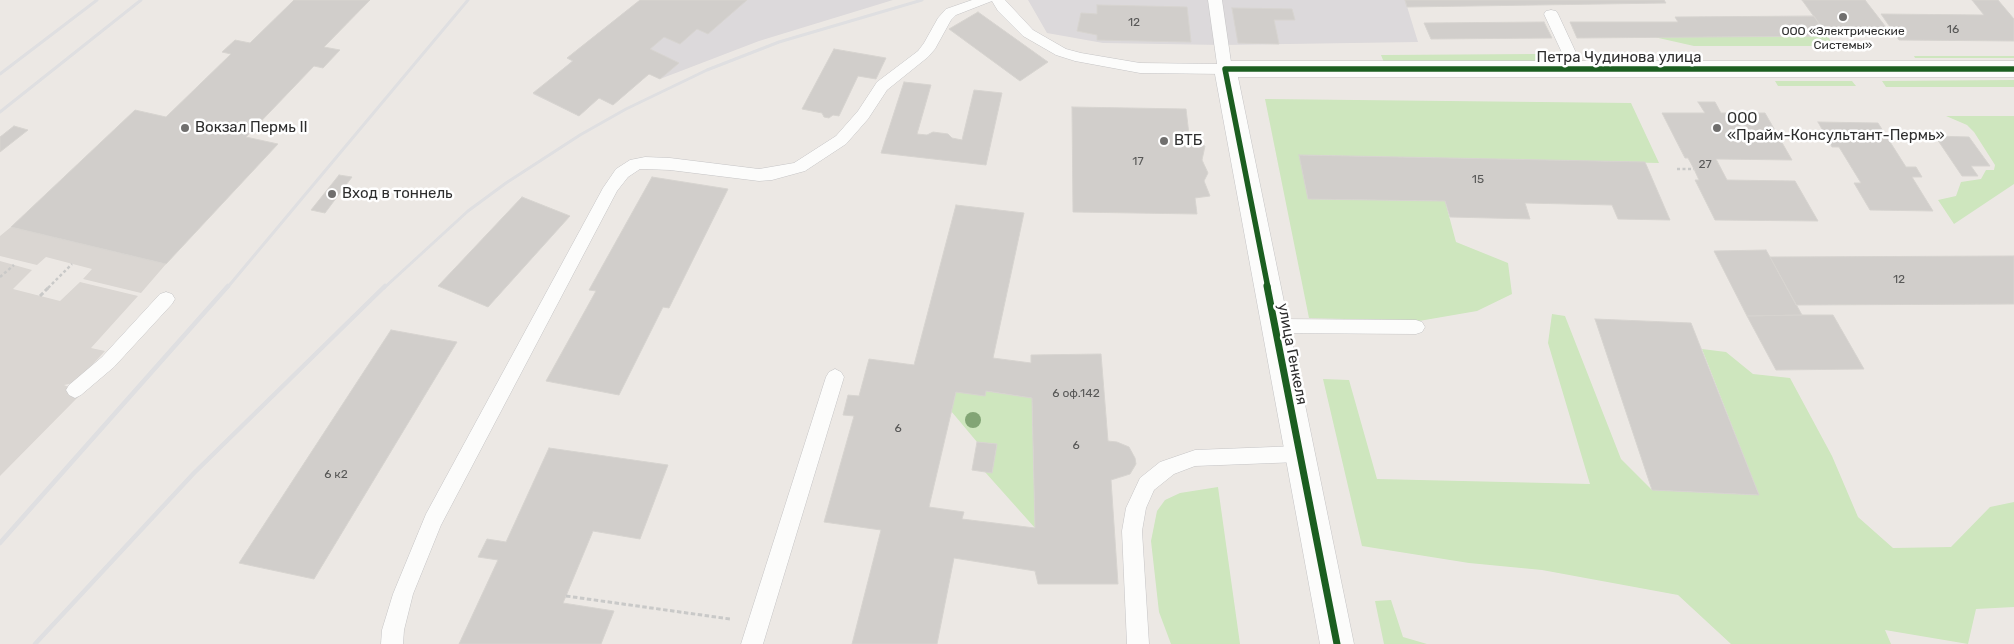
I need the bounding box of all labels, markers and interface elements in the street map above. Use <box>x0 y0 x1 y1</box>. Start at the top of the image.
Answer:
marker: ООО «Электрические Системы» <box>1837 11 1849 23</box>
house number: 12 <box>1128 16 1140 30</box>
house number: 16 <box>1947 23 1959 37</box>
place label: ООО «Электрические Системы» <box>1781 25 1905 53</box>
street label: Петра Чудинова улица <box>1536 49 1702 67</box>
place label: ООО «Прайм-Консультант-Пермь» <box>1727 110 1945 145</box>
place label: Вокзал Пермь II <box>195 119 308 137</box>
marker: Вокзал Пермь II <box>179 122 191 134</box>
marker: ООО «Прайм-Консультант-Пермь» <box>1711 122 1723 134</box>
place label: ВТБ <box>1174 132 1202 150</box>
marker: ВТБ <box>1158 135 1170 147</box>
house number: 17 <box>1132 155 1144 169</box>
house number: 27 <box>1698 158 1712 172</box>
house number: 15 <box>1472 173 1484 187</box>
place label: Вход в тоннель <box>342 185 453 203</box>
marker: Вход в тоннель <box>326 188 338 200</box>
house number: 12 <box>1893 273 1905 287</box>
street label: улица Генкеля <box>1273 302 1311 406</box>
house number: 6 оф.142 <box>1052 387 1100 401</box>
house number: 6 <box>894 422 902 436</box>
house number: 6 <box>1072 439 1080 453</box>
house number: 6 к2 <box>324 468 348 482</box>

